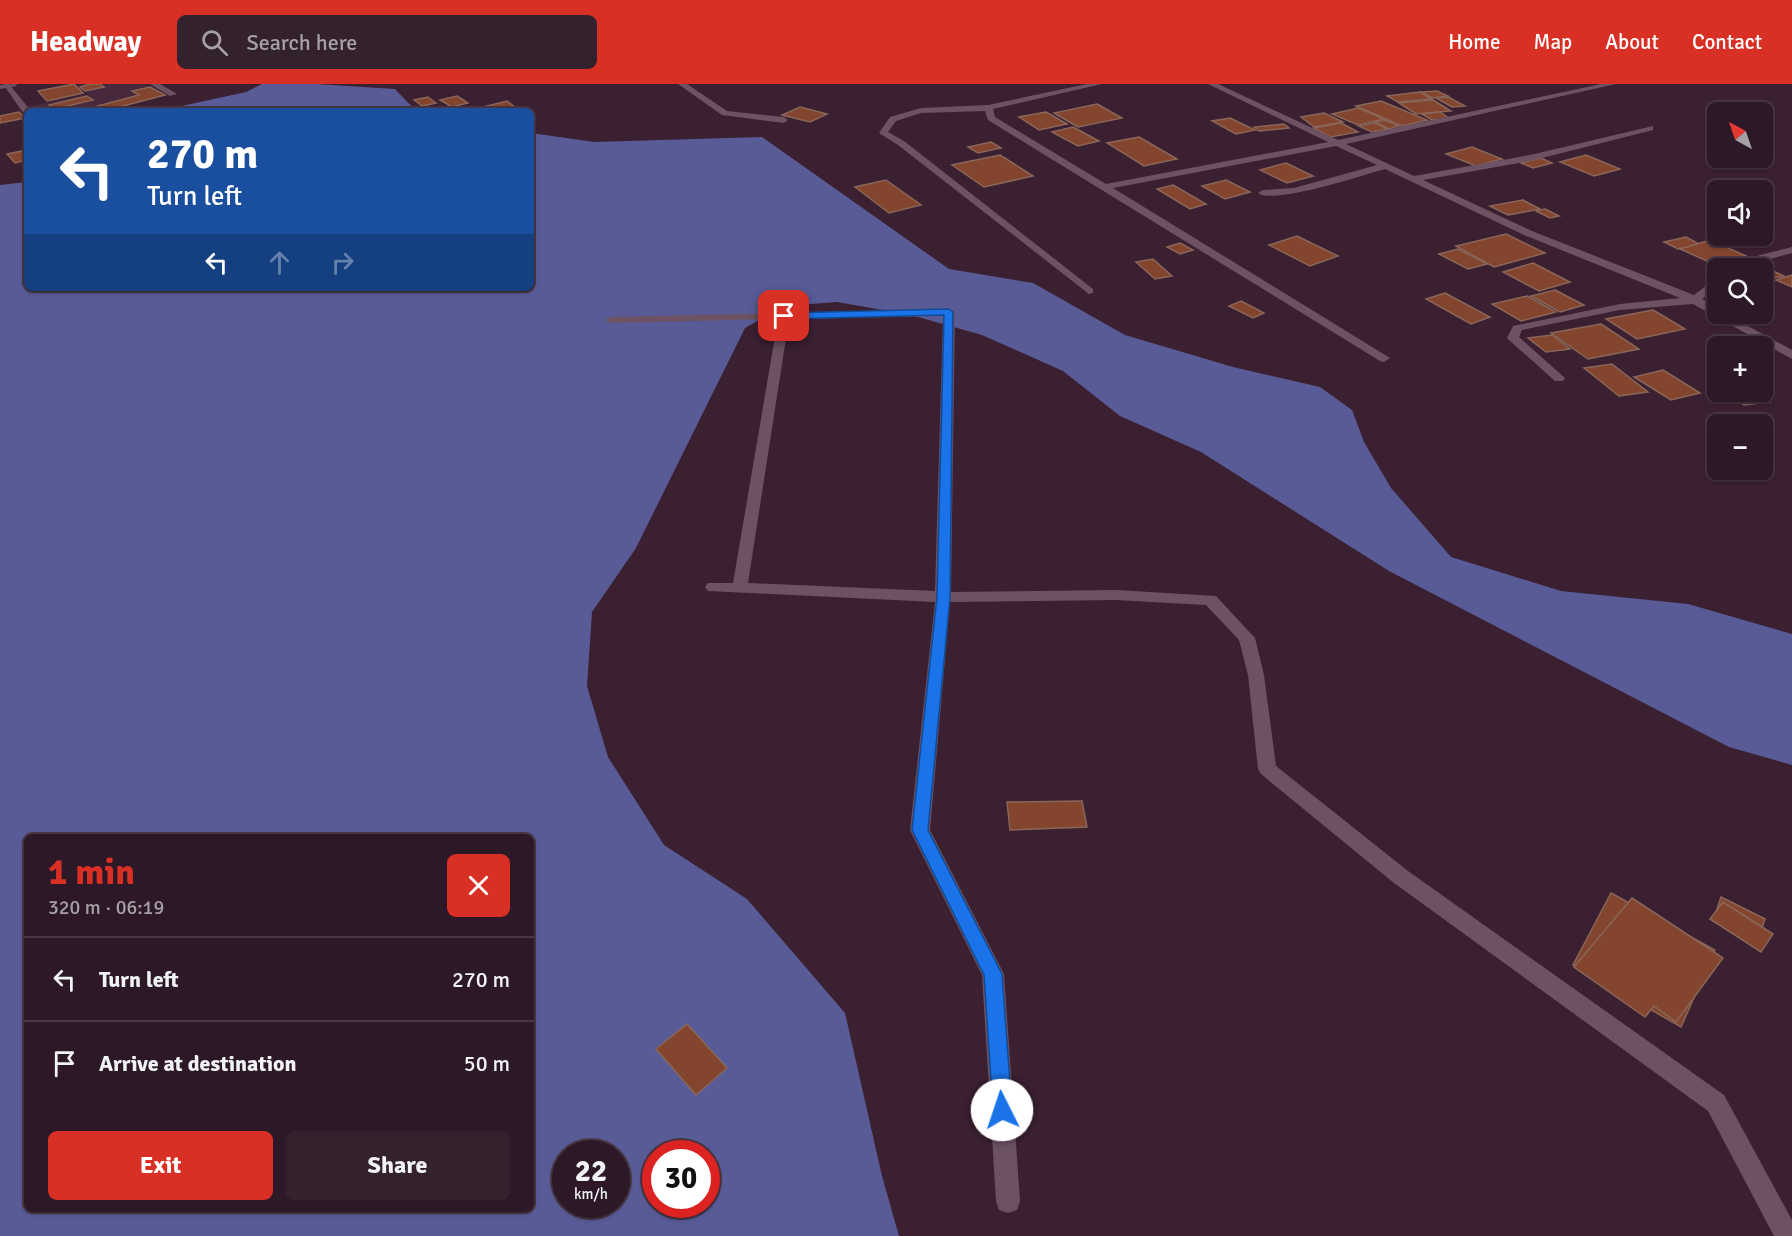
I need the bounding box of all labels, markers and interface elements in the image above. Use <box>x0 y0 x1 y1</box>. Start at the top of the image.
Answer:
search box <box>177 15 597 69</box>
text: Headway <box>30 25 141 59</box>
icon: search <box>198 26 231 59</box>
text: Search here <box>246 29 357 56</box>
text: Home <box>1448 29 1501 55</box>
text: Map <box>1534 29 1572 55</box>
text: About <box>1605 29 1659 55</box>
text: Contact <box>1692 29 1762 55</box>
north arrow <box>1707 102 1773 168</box>
map controls <box>1707 102 1773 480</box>
text: 270 m <box>147 129 258 180</box>
icon: left <box>48 132 126 210</box>
text: Turn left <box>147 180 242 213</box>
button: sound <box>1707 180 1773 246</box>
icon: left <box>200 246 233 279</box>
icon: ahead <box>263 246 296 279</box>
icon: right <box>326 246 359 279</box>
button: search <box>1707 258 1773 324</box>
pin <box>758 290 809 341</box>
icon: arrive <box>767 299 800 332</box>
button: + <box>1707 336 1773 402</box>
button: − <box>1707 414 1773 480</box>
text: 1 min <box>48 850 135 895</box>
button: close <box>447 854 510 917</box>
text: 320 m · 06:19 <box>48 895 164 920</box>
icon: left <box>48 963 81 996</box>
text: Turn left <box>99 966 179 993</box>
text: 270 m <box>452 966 510 993</box>
icon: arrive <box>48 1047 81 1080</box>
text: Arrive at destination <box>99 1050 296 1077</box>
text: 50 m <box>464 1050 510 1077</box>
position arrow <box>970 1078 1034 1142</box>
button: Exit <box>48 1131 273 1200</box>
button: Share <box>285 1131 510 1200</box>
speed limit sign: 30 <box>642 1140 720 1218</box>
text: 22 <box>575 1153 607 1190</box>
text: km/h <box>574 1185 608 1203</box>

